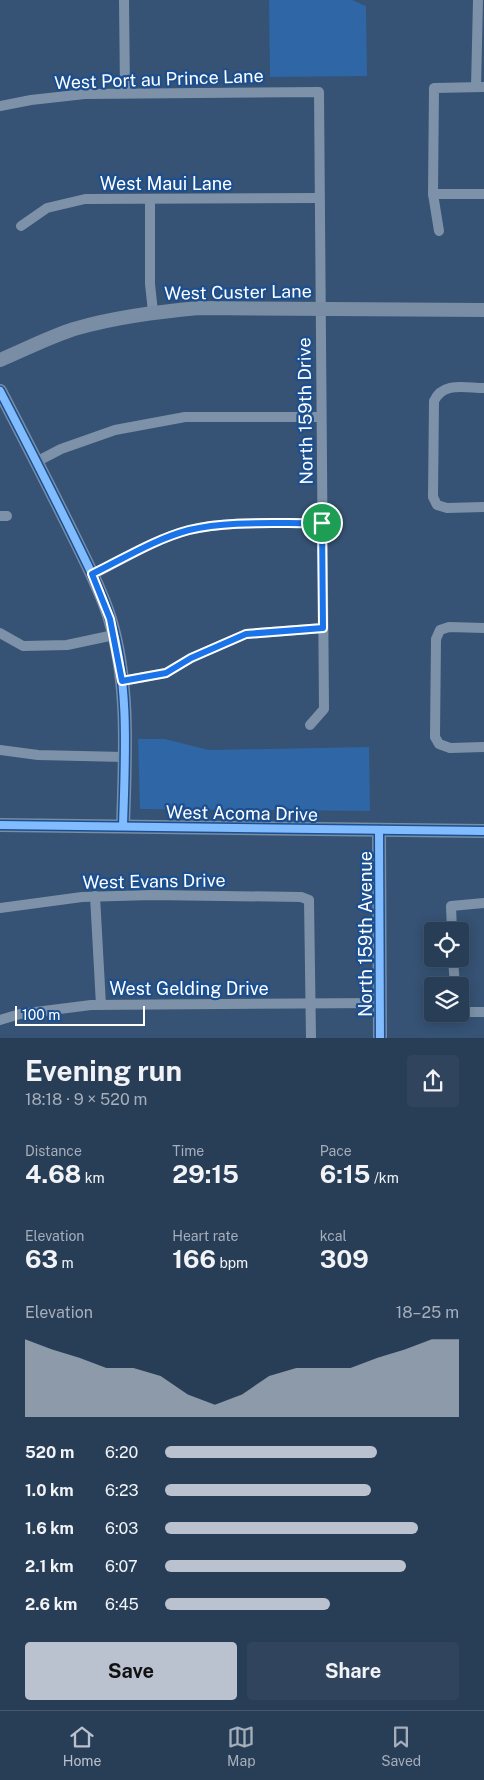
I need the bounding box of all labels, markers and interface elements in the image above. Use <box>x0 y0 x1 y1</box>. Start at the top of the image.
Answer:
street label: West Port au Prince Lane <box>54 65 264 93</box>
street label: West Maui Lane <box>100 173 232 194</box>
street label: West Custer Lane <box>164 280 312 304</box>
street label: North 159th Drive <box>293 337 317 485</box>
pin <box>301 502 343 544</box>
icon: arrive <box>308 509 336 537</box>
street label: West Acoma Drive <box>166 801 318 825</box>
street label: North 159th Avenue <box>355 851 376 1017</box>
street label: West Evans Drive <box>82 869 226 893</box>
map controls <box>424 922 469 1022</box>
button: locate <box>424 922 469 967</box>
button: layers <box>424 977 469 1022</box>
street label: West Gelding Drive <box>109 978 269 999</box>
scale bar <box>15 1002 145 1026</box>
text: 100 m <box>22 1007 60 1023</box>
text: Evening run <box>25 1054 182 1087</box>
button: share <box>407 1055 459 1107</box>
text: 18:18 · 9 × 520 m <box>25 1090 147 1109</box>
text: Distance <box>25 1143 82 1159</box>
text: Time <box>172 1143 204 1159</box>
text: Pace <box>320 1143 352 1159</box>
text: 4.68 <box>25 1159 81 1189</box>
text: 29:15 <box>172 1159 239 1189</box>
text: 6:15 <box>320 1159 370 1189</box>
text: km <box>81 1170 105 1186</box>
text: /km <box>370 1170 399 1186</box>
text: Elevation <box>25 1228 84 1244</box>
text: Heart rate <box>172 1228 239 1244</box>
text: kcal <box>320 1228 347 1244</box>
text: 63 <box>25 1244 58 1274</box>
text: 166 <box>172 1244 216 1274</box>
text: 309 <box>320 1244 369 1274</box>
text: m <box>58 1255 74 1271</box>
text: bpm <box>216 1255 248 1271</box>
text: Elevation <box>25 1303 93 1322</box>
text: 18–25 m <box>396 1303 459 1322</box>
text: 520 m <box>25 1443 74 1462</box>
text: 6:20 <box>105 1443 138 1462</box>
text: 1.0 km <box>25 1481 74 1500</box>
text: 6:23 <box>105 1481 139 1500</box>
text: 1.6 km <box>25 1519 74 1538</box>
text: 6:03 <box>105 1519 138 1538</box>
text: 2.1 km <box>25 1557 74 1576</box>
text: 6:07 <box>105 1557 138 1576</box>
text: 2.6 km <box>25 1595 77 1614</box>
text: 6:45 <box>105 1595 139 1614</box>
button: Save <box>25 1642 237 1700</box>
button: Share <box>247 1642 459 1700</box>
tab: Home <box>63 1723 101 1769</box>
tab: Map <box>227 1723 255 1769</box>
tab: Saved <box>381 1723 421 1769</box>

